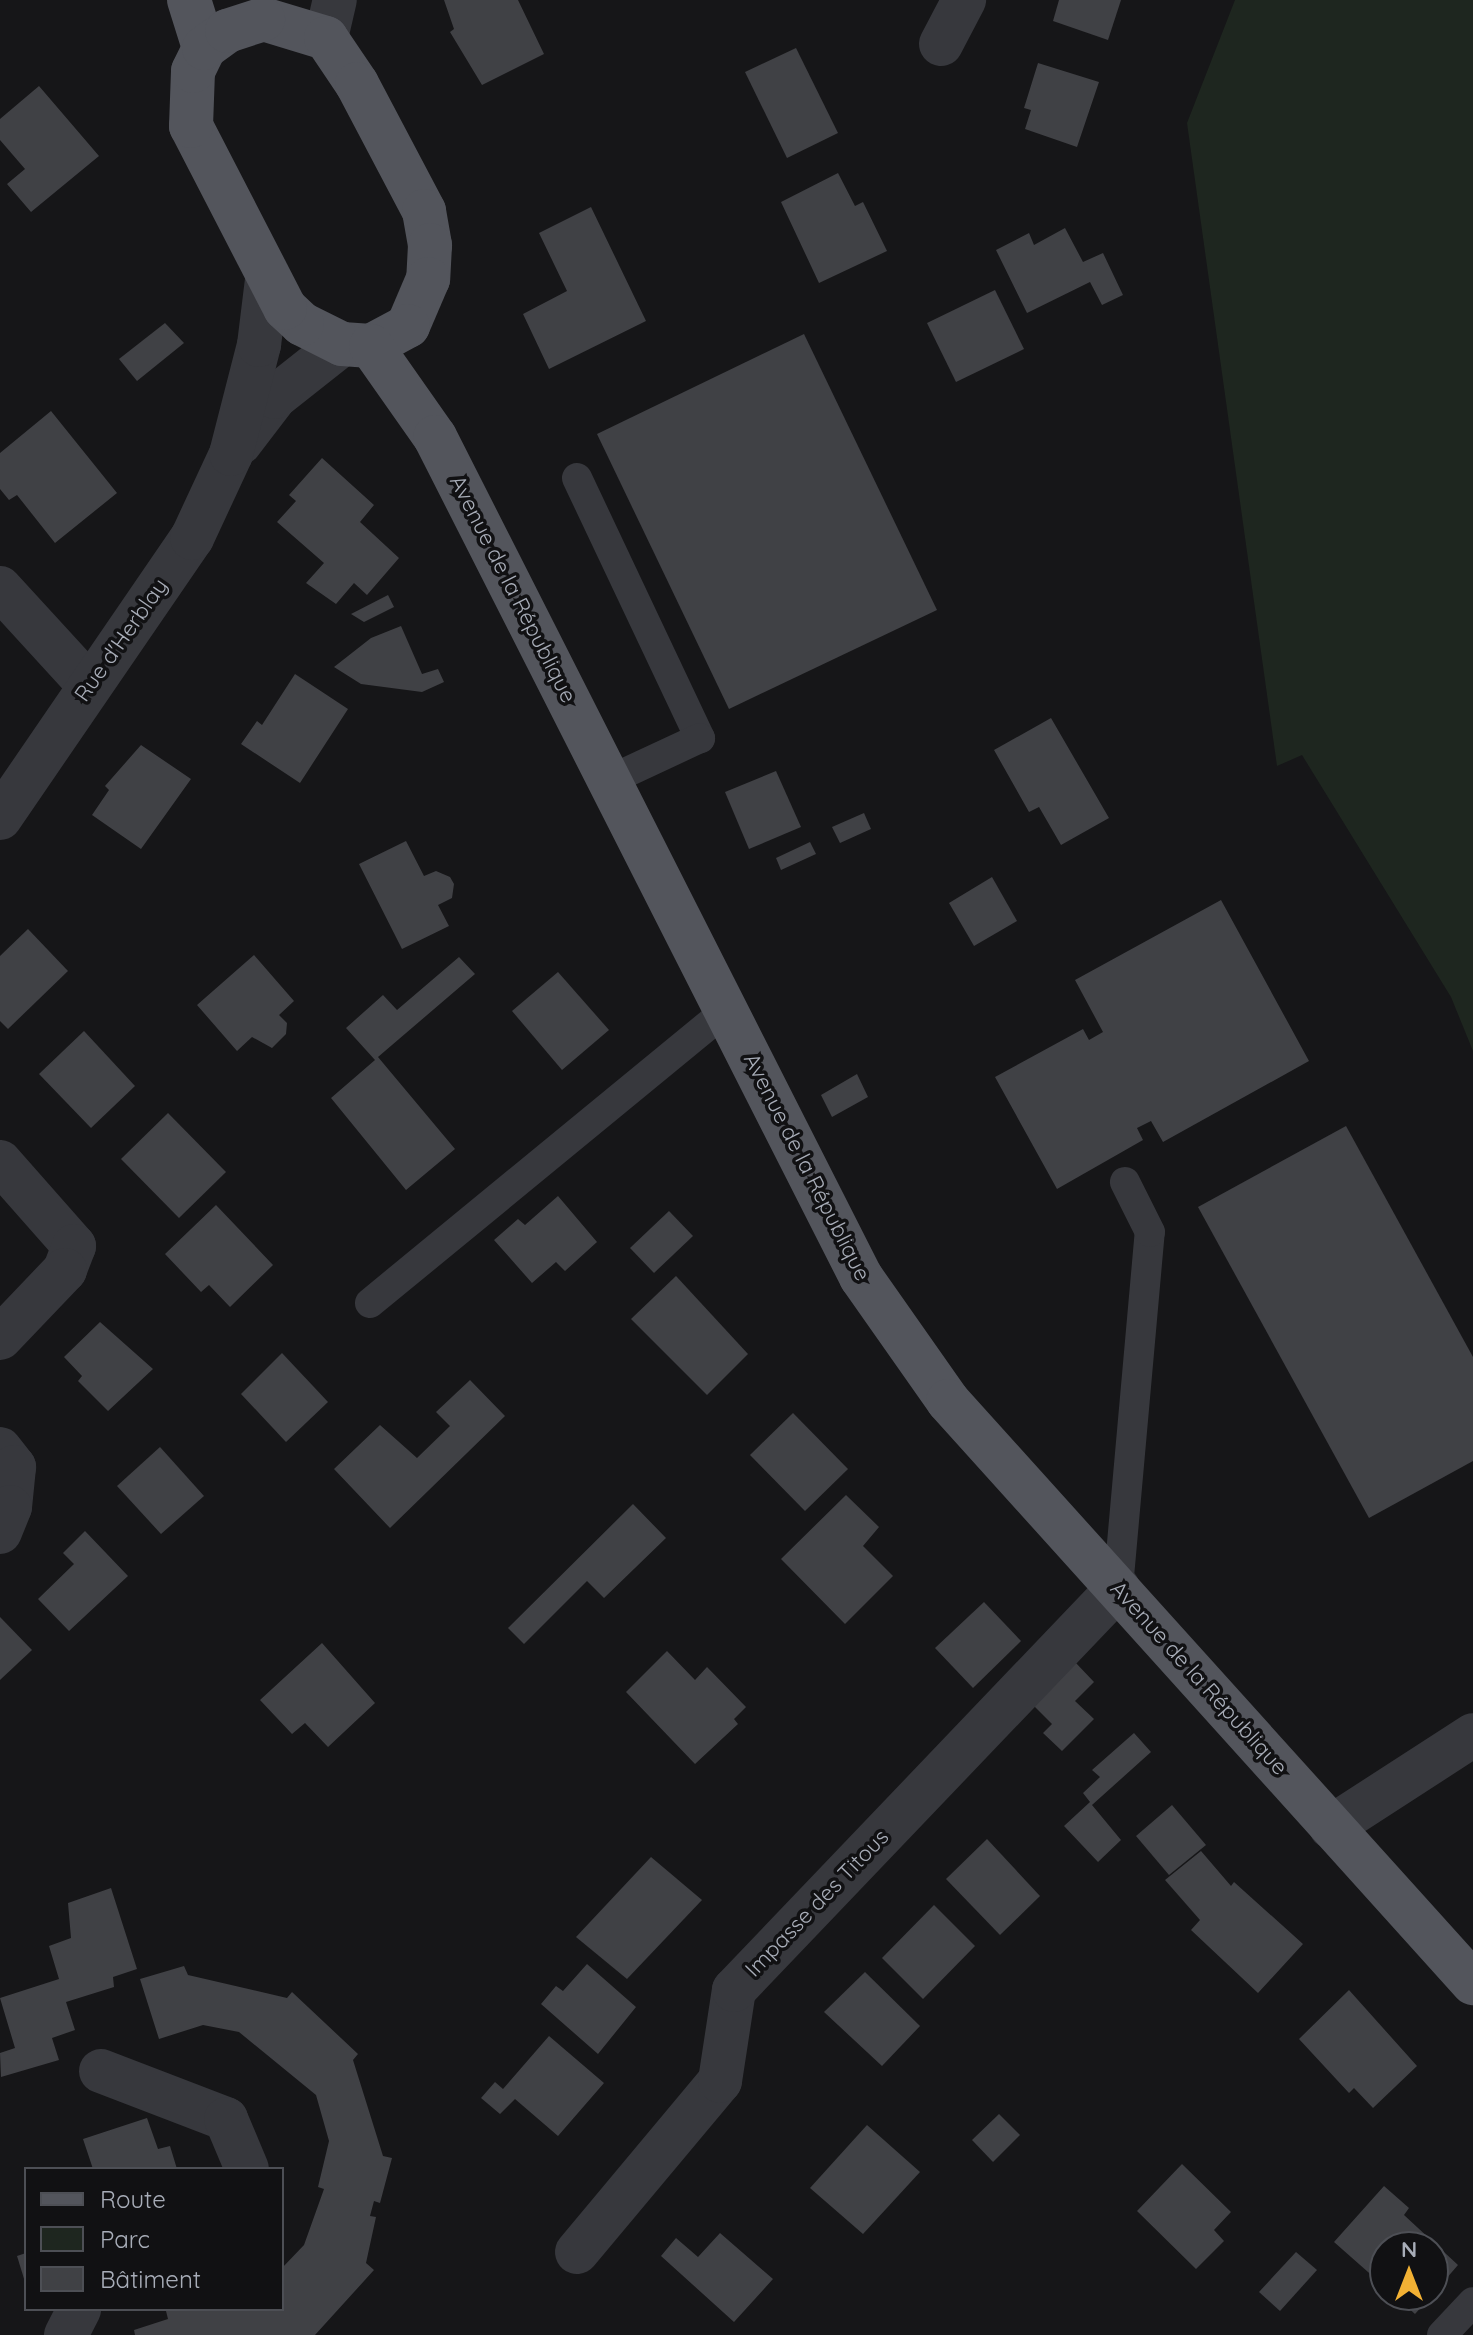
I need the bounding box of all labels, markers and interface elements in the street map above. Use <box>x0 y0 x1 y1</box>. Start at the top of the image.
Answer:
street label: Avenue de la République <box>444 471 582 707</box>
street label: Rue d'Herblay <box>69 573 173 707</box>
street label: Avenue de la République <box>738 1049 876 1285</box>
street label: Avenue de la République <box>1105 1576 1293 1780</box>
street label: Impasse des Titous <box>740 1824 894 1982</box>
legend <box>24 2167 284 2311</box>
text: Route <box>100 2184 166 2214</box>
text: Parc <box>100 2224 150 2254</box>
north arrow <box>1369 2231 1449 2311</box>
text: N <box>1401 2235 1417 2263</box>
text: Bâtiment <box>100 2264 201 2294</box>

